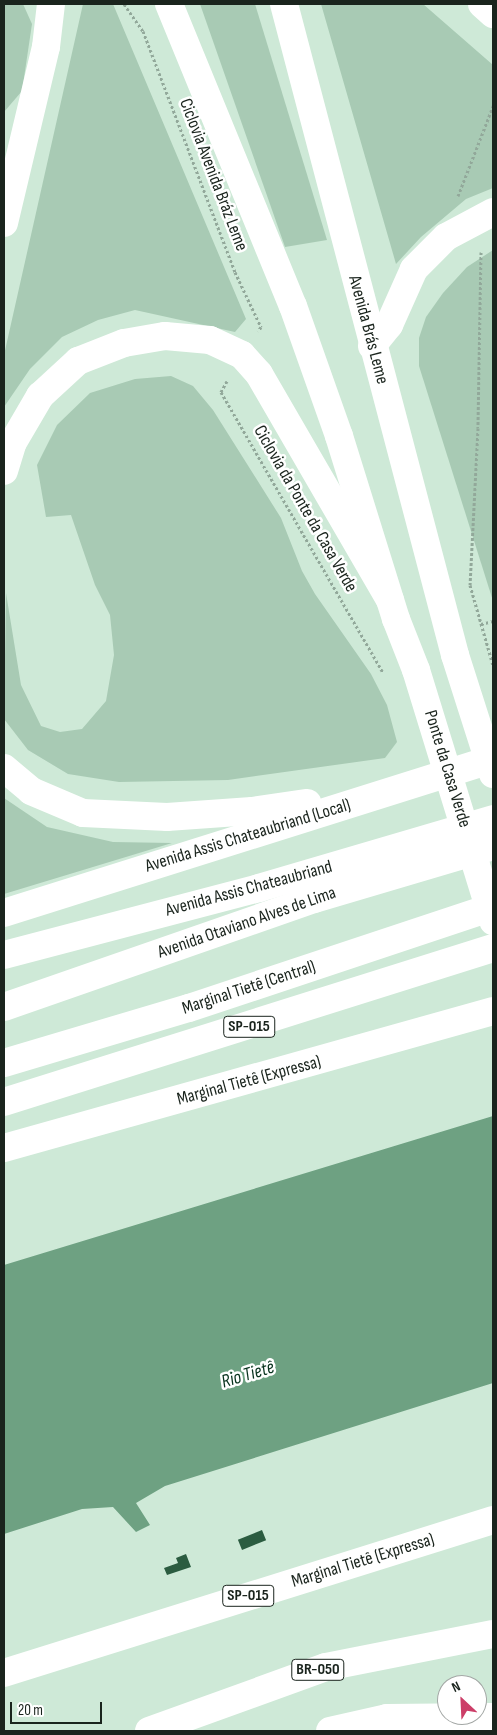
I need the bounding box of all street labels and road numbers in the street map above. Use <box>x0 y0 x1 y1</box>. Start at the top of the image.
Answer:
street label: Ciclovia Avenida Bráz Leme <box>174 96 252 254</box>
street label: Avenida Brás Leme <box>343 273 393 387</box>
street label: Ciclovia da Ponte da Casa Verde <box>248 422 362 596</box>
street label: Ponte da Casa Verde <box>419 708 475 830</box>
street label: Avenida Assis Chateaubriand (Local) <box>143 794 353 878</box>
street label: Avenida Assis Chateaubriand <box>163 856 335 922</box>
street label: Avenida Otaviano Alves de Lima <box>155 882 339 964</box>
street label: Marginal Tietê (Central) <box>180 956 318 1020</box>
road number: SP-015 <box>223 1014 275 1040</box>
street label: Marginal Tietê (Expressa) <box>175 1051 323 1111</box>
street label: Marginal Tietê (Expressa) <box>289 1529 437 1593</box>
road number: SP-015 <box>222 1582 274 1610</box>
road number: BR-050 <box>290 1656 346 1684</box>

